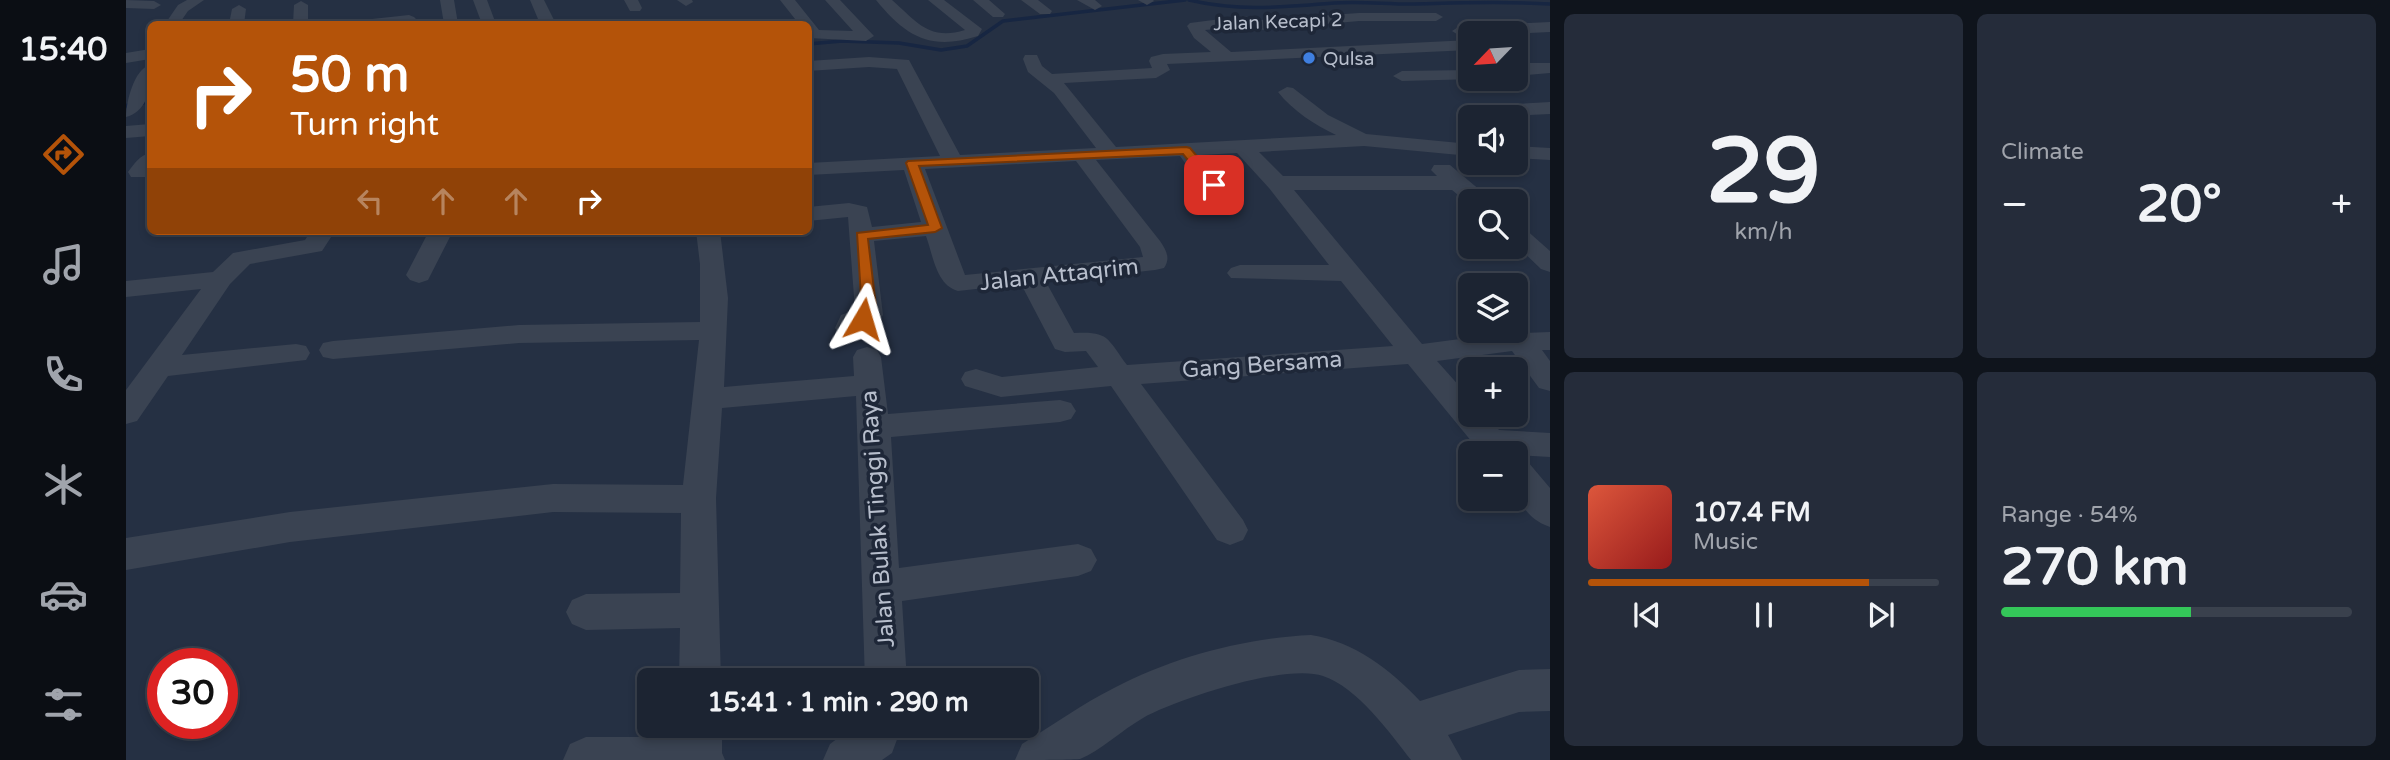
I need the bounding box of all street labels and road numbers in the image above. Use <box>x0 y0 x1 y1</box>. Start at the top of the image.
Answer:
street label: Jalan Kecapi 2 <box>1213 9 1343 35</box>
street label: Jalan Attaqrim <box>978 253 1140 297</box>
street label: Gang Bersama <box>1181 345 1343 385</box>
street label: Jalan Bulak Tinggi Raya <box>855 389 901 648</box>

